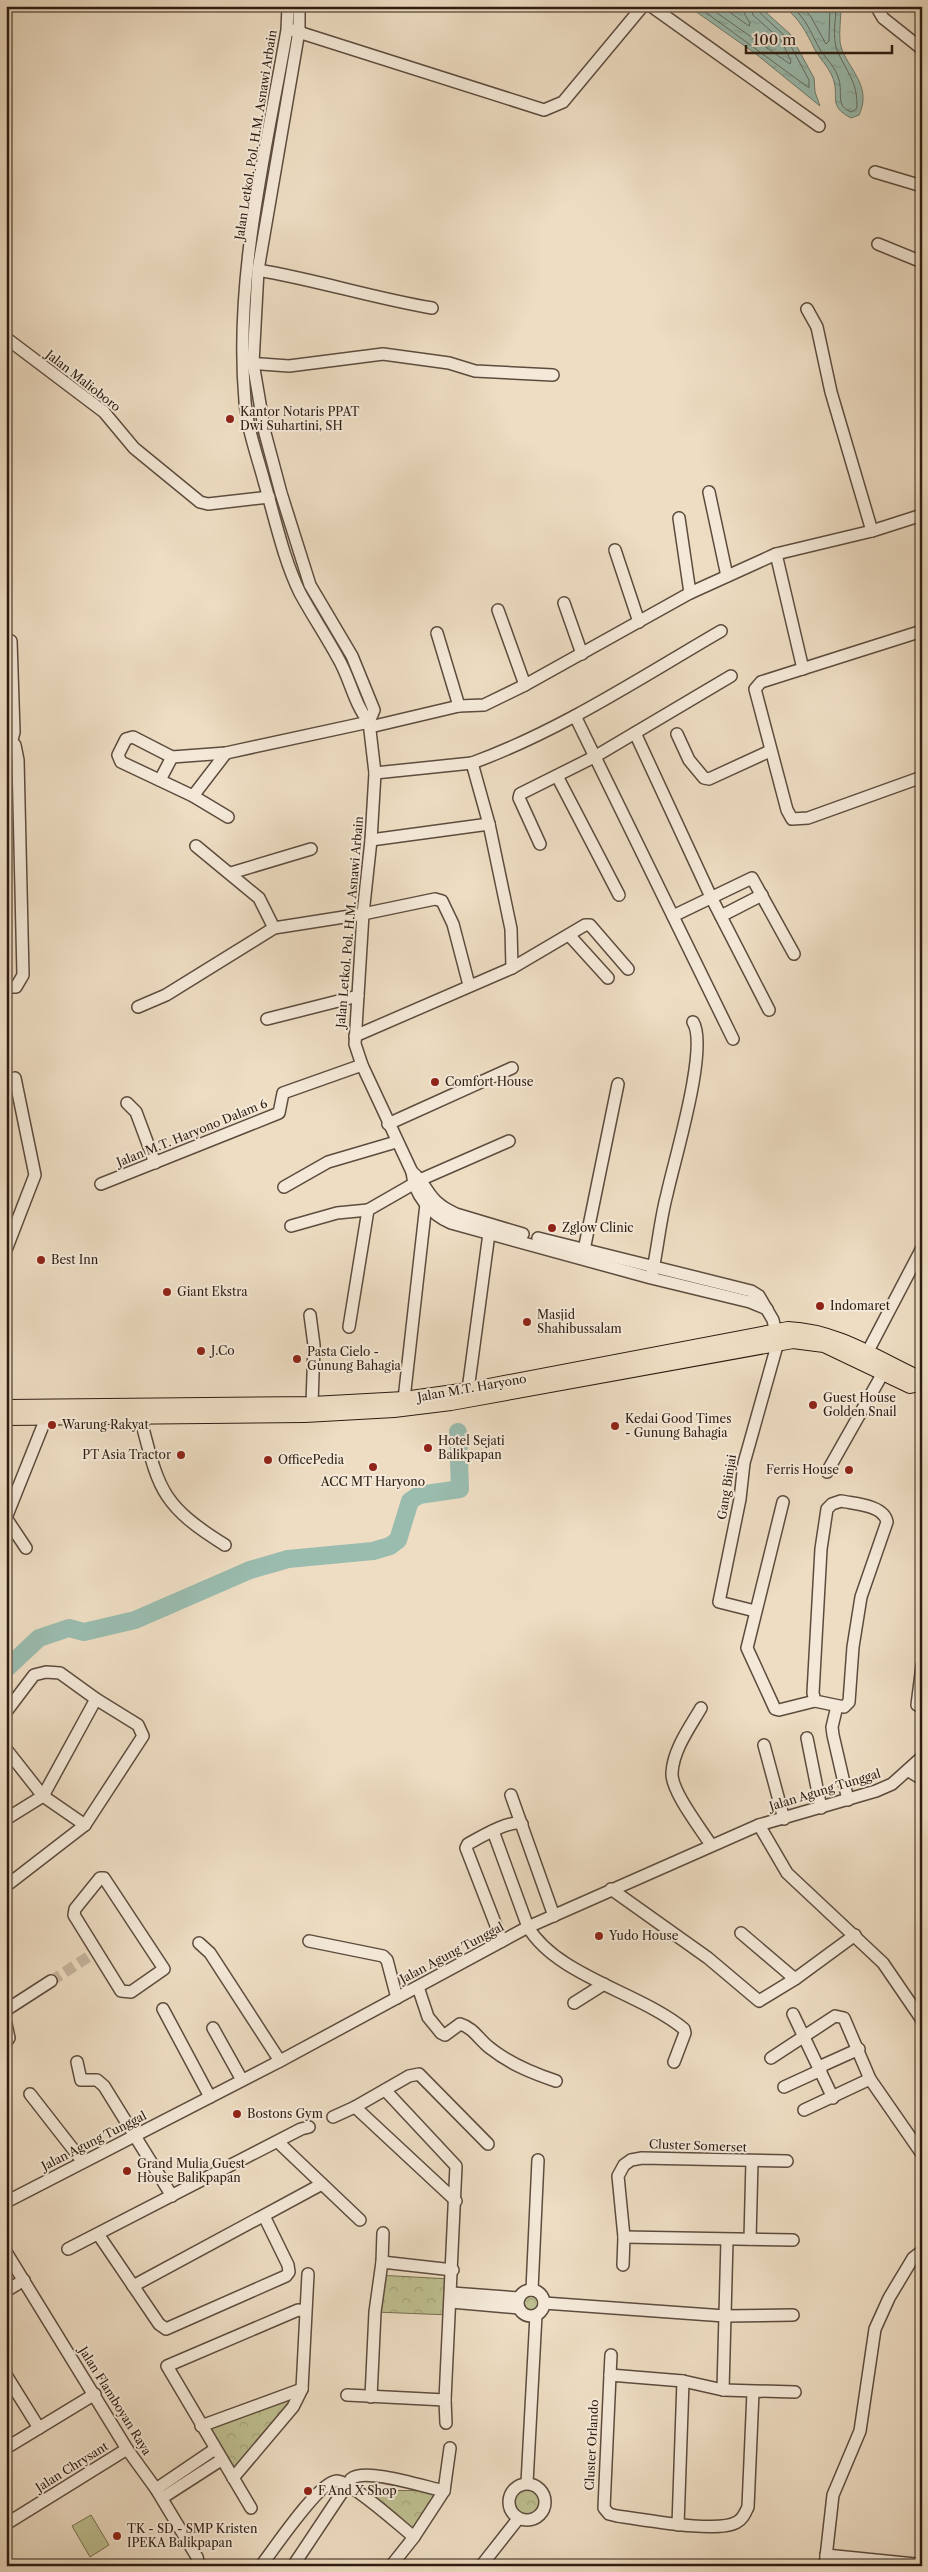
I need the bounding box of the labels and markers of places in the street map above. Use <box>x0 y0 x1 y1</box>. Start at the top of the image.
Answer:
place label: Kantor Notaris PPAT Dwi Suhartini, SH <box>240 404 360 433</box>
marker: Kantor Notaris PPAT Dwi Suhartini, SH <box>224 413 236 425</box>
place label: Comfort House <box>445 1074 534 1089</box>
marker: Comfort House <box>429 1076 441 1088</box>
place label: Zglow Clinic <box>562 1220 634 1235</box>
marker: Zglow Clinic <box>546 1222 558 1234</box>
place label: Best Inn <box>51 1252 99 1267</box>
marker: Best Inn <box>35 1254 47 1266</box>
place label: Giant Ekstra <box>177 1284 248 1299</box>
marker: Giant Ekstra <box>161 1286 173 1298</box>
place label: Indomaret <box>830 1298 891 1313</box>
marker: Indomaret <box>814 1300 826 1312</box>
place label: Masjid Shahibussalam <box>537 1307 622 1336</box>
marker: Masjid Shahibussalam <box>521 1316 533 1328</box>
place label: J.Co <box>209 1343 235 1358</box>
place label: Pasta Cielo - Gunung Bahagia <box>307 1344 402 1373</box>
marker: J.Co <box>195 1345 207 1357</box>
marker: Pasta Cielo - Gunung Bahagia <box>291 1353 303 1365</box>
place label: Guest House Golden Snail <box>823 1390 897 1419</box>
marker: Guest House Golden Snail <box>807 1399 819 1411</box>
place label: Kedai Good Times - Gunung Bahagia <box>625 1411 731 1440</box>
place label: Warung Rakyat <box>61 1417 149 1432</box>
marker: Warung Rakyat <box>46 1419 58 1431</box>
marker: Kedai Good Times - Gunung Bahagia <box>609 1420 621 1432</box>
place label: Hotel Sejati Balikpapan <box>438 1433 505 1462</box>
marker: Hotel Sejati Balikpapan <box>422 1442 434 1454</box>
place label: PT Asia Tractor <box>82 1447 171 1462</box>
marker: PT Asia Tractor <box>175 1449 187 1461</box>
place label: OfficePedia <box>278 1452 345 1467</box>
marker: OfficePedia <box>262 1454 274 1466</box>
marker: ACC MT Haryono <box>367 1461 379 1473</box>
place label: Ferris House <box>766 1462 839 1477</box>
marker: Ferris House <box>843 1464 855 1476</box>
place label: ACC MT Haryono <box>320 1474 425 1489</box>
place label: Yudo House <box>608 1928 679 1943</box>
marker: Yudo House <box>593 1930 605 1942</box>
place label: Bostons Gym <box>247 2106 323 2121</box>
marker: Bostons Gym <box>231 2108 243 2120</box>
place label: Grand Mulia Guest House Balikpapan <box>137 2156 246 2185</box>
marker: Grand Mulia Guest House Balikpapan <box>121 2165 133 2177</box>
place label: F And X Shop <box>318 2483 397 2498</box>
marker: F And X Shop <box>302 2485 314 2497</box>
place label: TK - SD - SMP Kristen IPEKA Balikpapan <box>127 2521 258 2550</box>
marker: TK - SD - SMP Kristen IPEKA Balikpapan <box>111 2530 123 2542</box>

